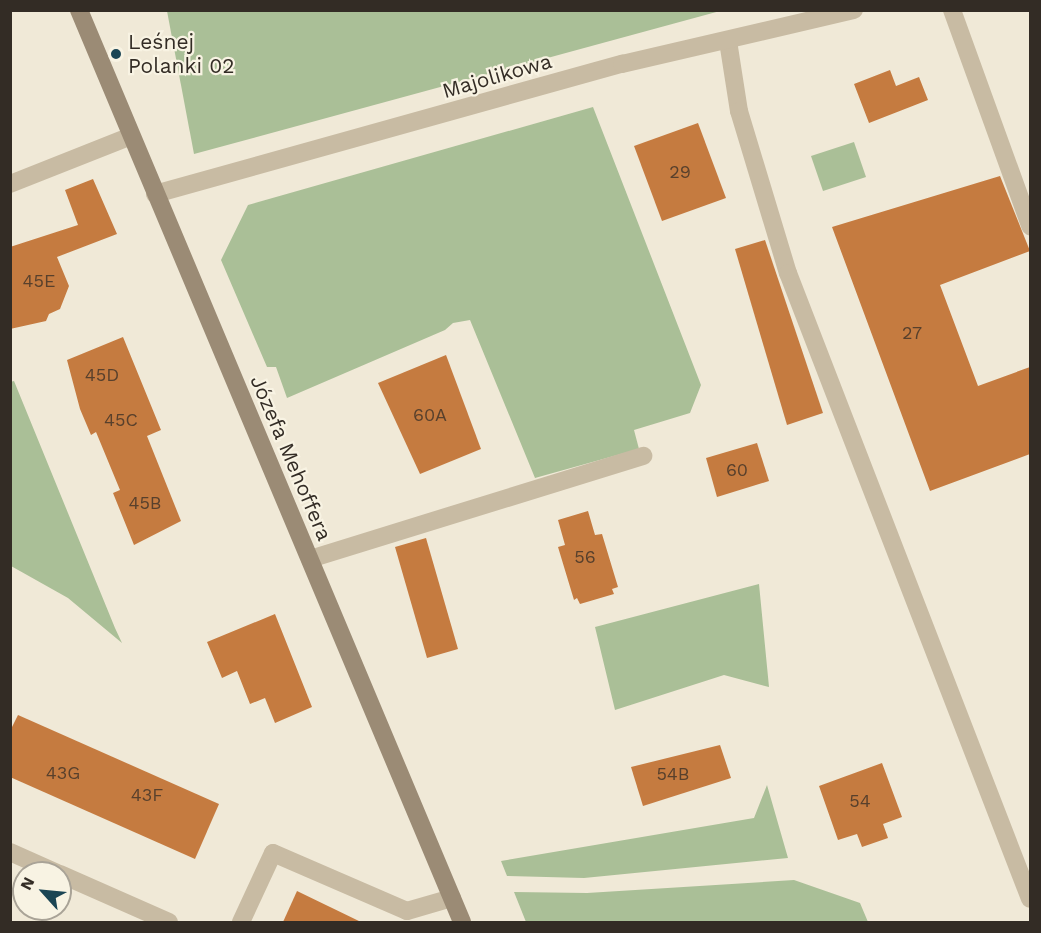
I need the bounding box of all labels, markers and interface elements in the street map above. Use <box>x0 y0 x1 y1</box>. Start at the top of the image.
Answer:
place label: Leśnej Polanki 02 <box>128 29 234 79</box>
marker: Leśnej Polanki 02 <box>109 47 123 61</box>
street label: Majolikowa <box>439 48 555 104</box>
house number: 29 <box>669 161 691 183</box>
house number: 45E <box>23 270 55 292</box>
house number: 27 <box>902 322 922 344</box>
house number: 45D <box>85 364 119 386</box>
street label: Józefa Mehoffera <box>245 371 337 545</box>
house number: 60A <box>413 404 447 426</box>
house number: 45C <box>104 409 138 431</box>
house number: 60 <box>726 459 748 481</box>
house number: 45B <box>128 492 162 514</box>
house number: 56 <box>574 546 596 568</box>
house number: 43G <box>46 762 80 784</box>
house number: 54B <box>656 763 690 785</box>
house number: 43F <box>131 784 163 806</box>
house number: 54 <box>849 790 871 812</box>
north arrow <box>12 861 72 921</box>
text: N <box>16 874 38 893</box>

